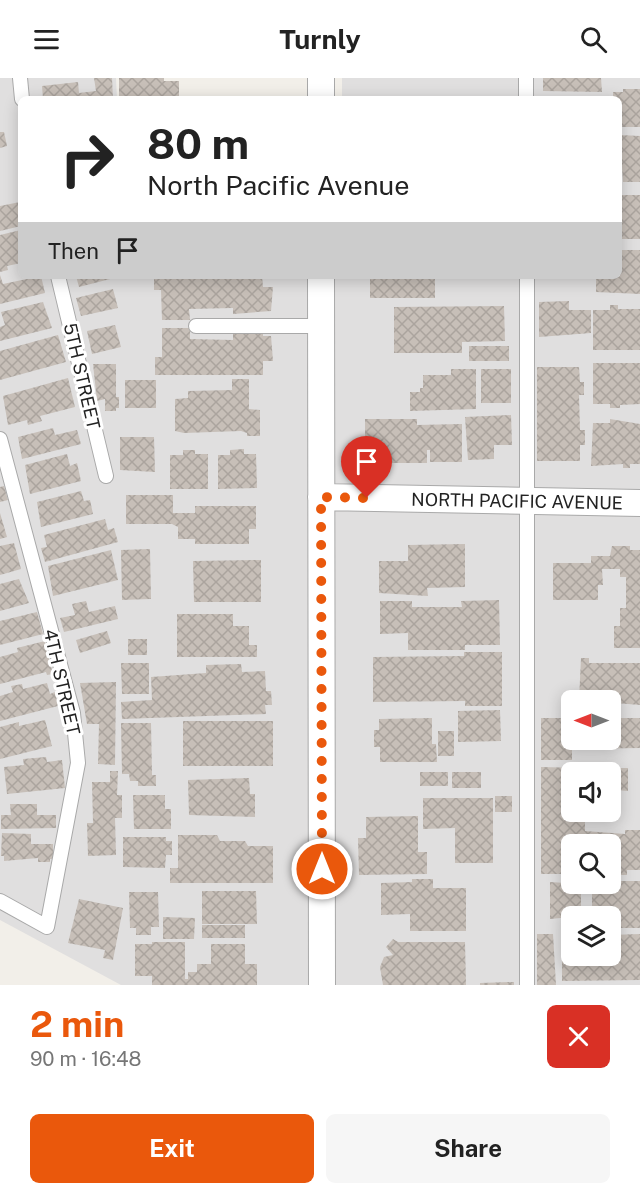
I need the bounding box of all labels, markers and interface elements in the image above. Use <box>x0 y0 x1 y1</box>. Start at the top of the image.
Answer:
icon: menu <box>30 23 63 56</box>
text: Turnly <box>279 23 361 55</box>
icon: search <box>577 23 610 56</box>
text: 80 m <box>147 119 249 168</box>
icon: right <box>48 120 126 198</box>
text: North Pacific Avenue <box>147 169 409 201</box>
icon: arrive <box>111 234 144 267</box>
text: Then <box>48 238 99 264</box>
street label: 5TH STREET <box>60 321 104 431</box>
pin <box>341 436 392 498</box>
icon: arrive <box>350 445 383 478</box>
street label: NORTH PACIFIC AVENUE <box>411 489 623 513</box>
street label: 4TH STREET <box>40 627 84 737</box>
north arrow <box>561 690 621 750</box>
map controls <box>561 690 621 966</box>
button: sound <box>561 762 621 822</box>
button: search <box>561 834 621 894</box>
position arrow <box>290 837 354 901</box>
button: layers <box>561 906 621 966</box>
text: 2 min <box>30 1003 124 1045</box>
button: close <box>547 1005 610 1068</box>
text: 90 m · 16:48 <box>30 1047 141 1071</box>
button: Exit <box>30 1114 314 1183</box>
button: Share <box>326 1114 610 1183</box>

